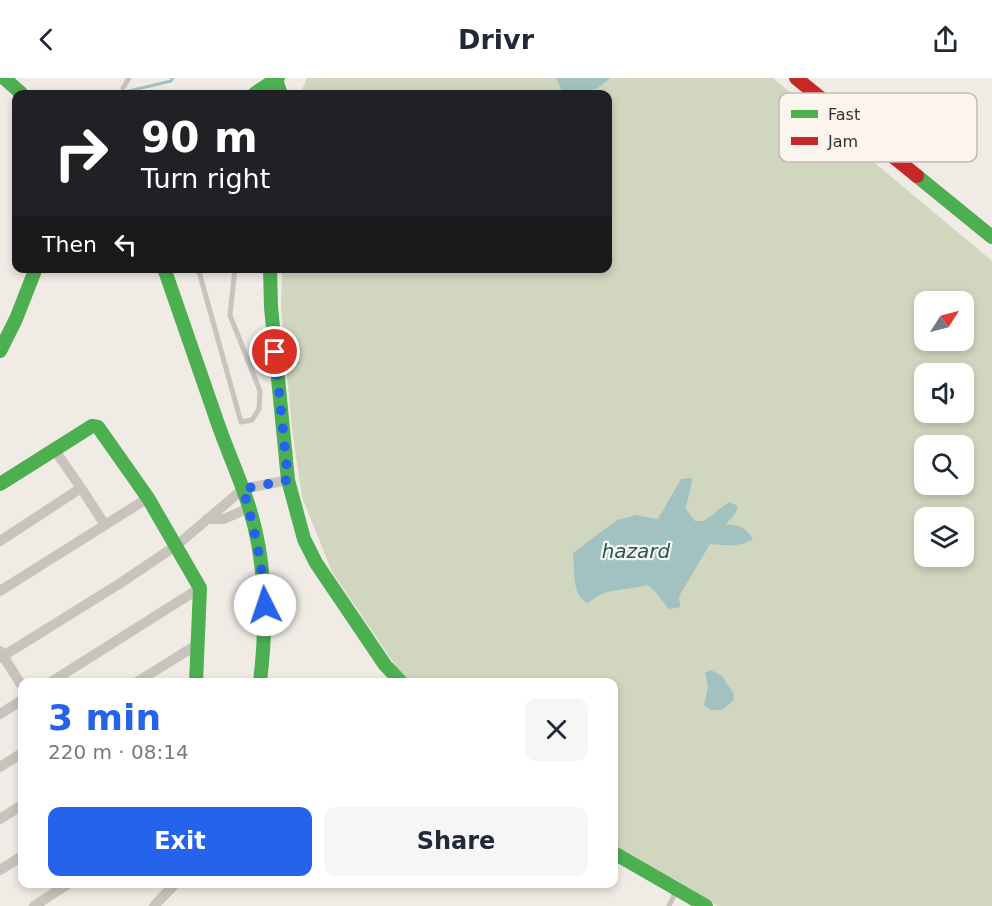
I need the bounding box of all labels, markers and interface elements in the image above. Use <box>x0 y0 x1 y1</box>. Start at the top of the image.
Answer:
icon: back <box>30 23 63 56</box>
icon: share <box>929 23 962 56</box>
text: Drivr <box>458 24 534 55</box>
legend <box>779 93 977 162</box>
text: Fast <box>828 105 860 124</box>
text: 90 m <box>141 113 258 162</box>
icon: right <box>42 114 120 192</box>
text: Jam <box>827 132 858 151</box>
text: Turn right <box>141 163 270 194</box>
icon: left <box>109 228 142 261</box>
text: Then <box>42 232 97 257</box>
north arrow <box>914 291 974 351</box>
map controls <box>914 291 974 567</box>
pin <box>249 326 300 377</box>
icon: arrive <box>258 335 291 368</box>
button: sound <box>914 363 974 423</box>
button: search <box>914 435 974 495</box>
button: layers <box>914 507 974 567</box>
water label: hazard <box>602 539 671 563</box>
position arrow <box>233 573 297 637</box>
text: 3 min <box>48 697 161 738</box>
button: close <box>525 698 588 761</box>
text: 220 m · 08:14 <box>48 740 189 764</box>
button: Exit <box>48 807 312 876</box>
button: Share <box>324 807 588 876</box>

